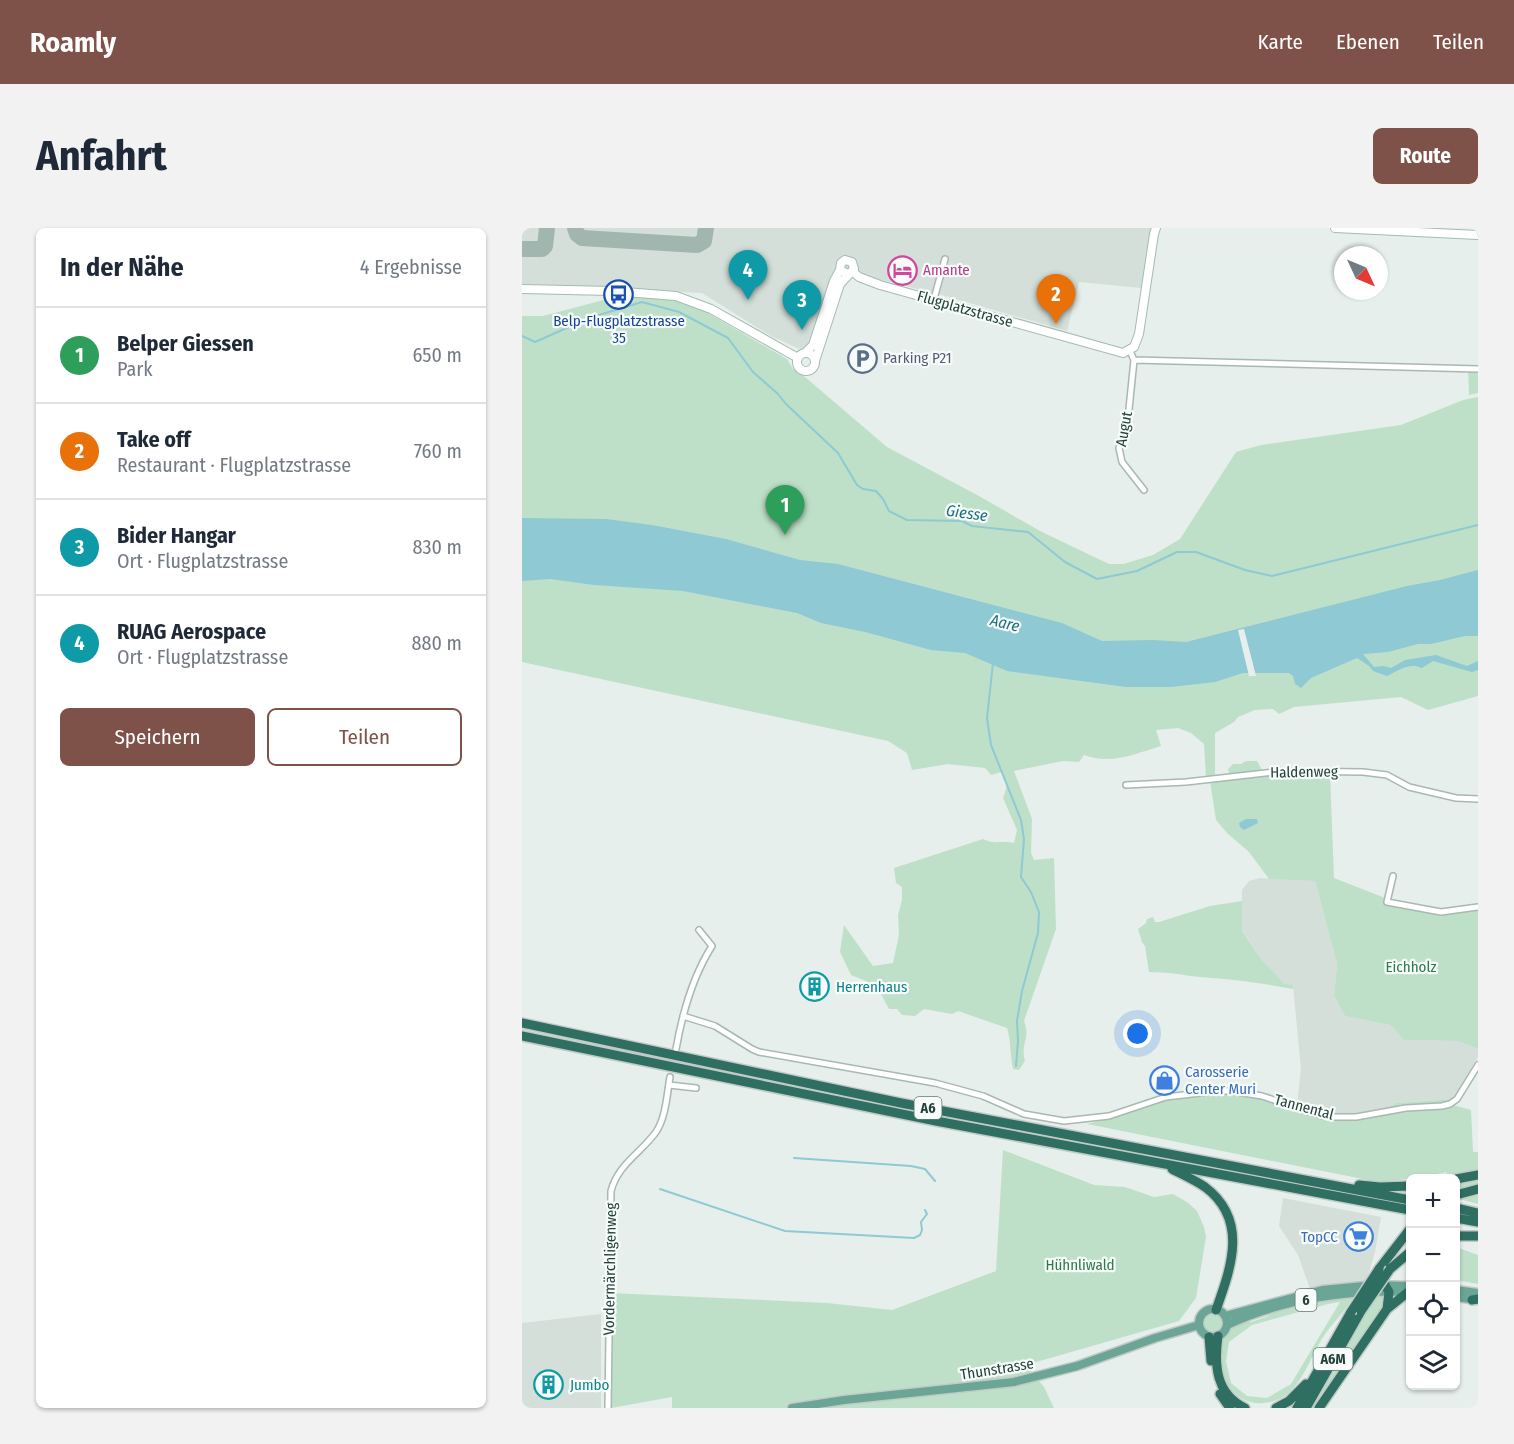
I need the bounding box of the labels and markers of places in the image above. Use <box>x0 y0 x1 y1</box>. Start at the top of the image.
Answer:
pin: 4 <box>728 250 768 300</box>
hotel icon: Amante <box>886 254 918 286</box>
place label: Amante <box>923 261 970 279</box>
pin: 2 <box>1036 274 1076 324</box>
bus stop icon: Belp-Flugplatzstrasse 35 <box>603 278 635 310</box>
pin: 3 <box>782 280 822 330</box>
place label: Belp-Flugplatzstrasse 35 <box>553 312 685 347</box>
parking icon: Parking P21 <box>846 342 878 374</box>
place label: Parking P21 <box>883 349 952 367</box>
pin: 1 <box>766 486 804 535</box>
building icon: Herrenhaus <box>799 971 831 1003</box>
place label: Herrenhaus <box>836 978 907 996</box>
place label: Carosserie Center Muri <box>1185 1063 1256 1098</box>
shop icon: Carosserie Center Muri <box>1148 1065 1180 1097</box>
supermarket icon: TopCC <box>1343 1221 1375 1253</box>
place label: TopCC <box>1301 1228 1338 1246</box>
building icon: Jumbo <box>533 1369 565 1401</box>
place label: Jumbo <box>570 1376 609 1394</box>

